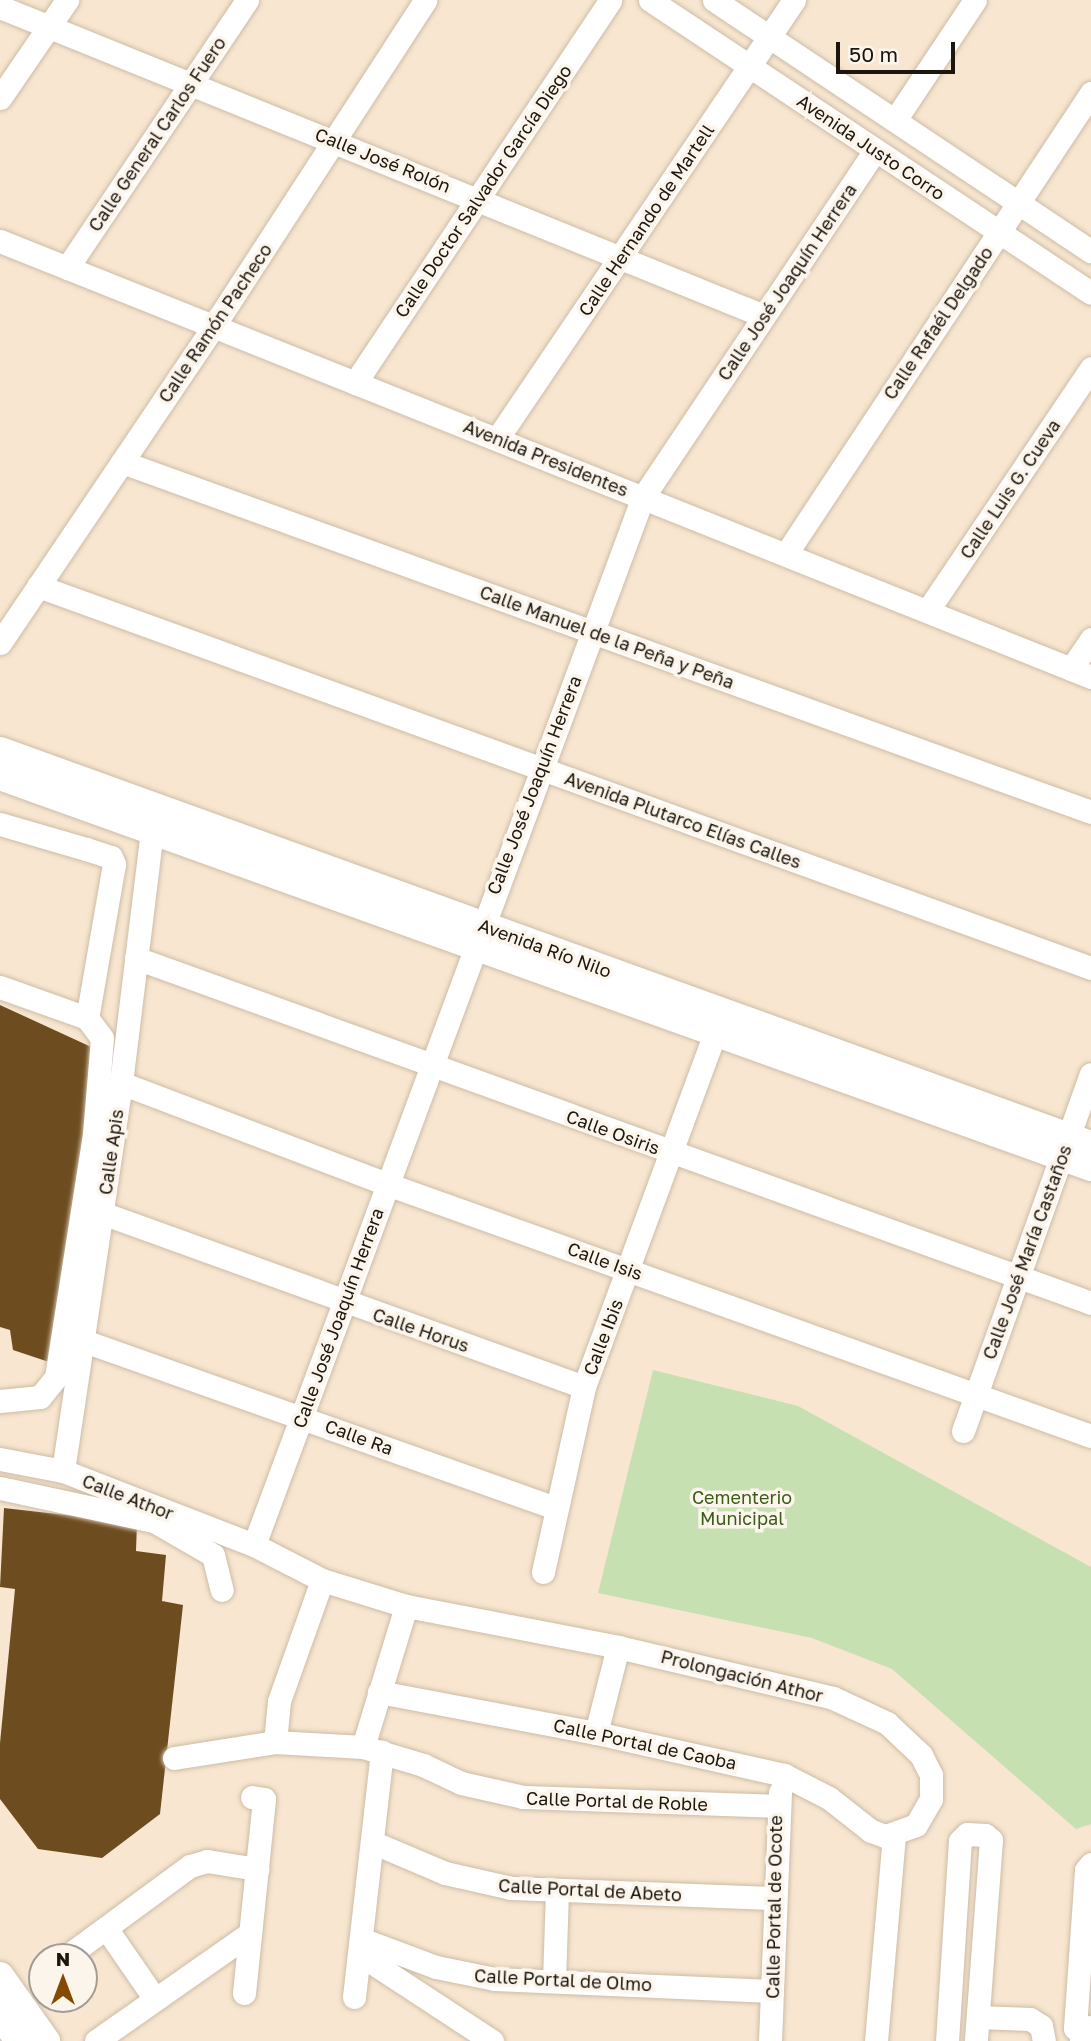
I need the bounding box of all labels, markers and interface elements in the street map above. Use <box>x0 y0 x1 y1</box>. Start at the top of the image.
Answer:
scale bar <box>839 28 958 72</box>
street label: Calle General Carlos Fuero <box>84 33 230 235</box>
text: 50 m <box>849 41 898 67</box>
street label: Calle Doctor Salvador García Diego <box>390 60 576 322</box>
street label: Avenida Justo Corro <box>793 90 949 204</box>
street label: Calle Hernando de Martell <box>574 120 718 320</box>
street label: Calle José Rolón <box>312 123 454 197</box>
street label: Calle José Joaquín Herrera <box>713 180 861 384</box>
street label: Calle Ramón Pacheco <box>154 239 276 407</box>
street label: Calle Rafaél Delgado <box>879 242 997 404</box>
street label: Avenida Presidentes <box>460 415 632 501</box>
street label: Calle Luis G. Cueva <box>955 415 1065 563</box>
street label: Calle Manuel de la Peña y Peña <box>477 581 737 693</box>
street label: Calle José Joaquín Herrera <box>482 673 586 897</box>
street label: Avenida Plutarco Elías Calles <box>562 767 804 873</box>
street label: Avenida Río Nilo <box>476 914 614 982</box>
street label: Calle Osiris <box>563 1105 663 1159</box>
street label: Calle Apis <box>94 1108 128 1196</box>
street label: Calle José María Castaños <box>978 1142 1076 1362</box>
street label: Calle José Joaquín Herrera <box>288 1205 388 1431</box>
street label: Calle Isis <box>565 1237 645 1285</box>
street label: Calle Ibis <box>579 1296 627 1378</box>
street label: Calle Horus <box>370 1303 472 1357</box>
street label: Calle Ra <box>322 1415 396 1459</box>
street label: Calle Athor <box>79 1470 177 1524</box>
park label: Cementerio Municipal <box>692 1487 792 1530</box>
street label: Prolongación Athor <box>659 1645 825 1707</box>
street label: Calle Portal de Caoba <box>552 1714 738 1774</box>
street label: Calle Portal de Roble <box>526 1787 708 1815</box>
street label: Calle Portal de Ocote <box>762 1815 786 1999</box>
street label: Calle Portal de Abeto <box>498 1874 682 1906</box>
north arrow <box>28 1943 98 2013</box>
text: N <box>56 1947 70 1970</box>
street label: Calle Portal de Olmo <box>474 1965 652 1995</box>

